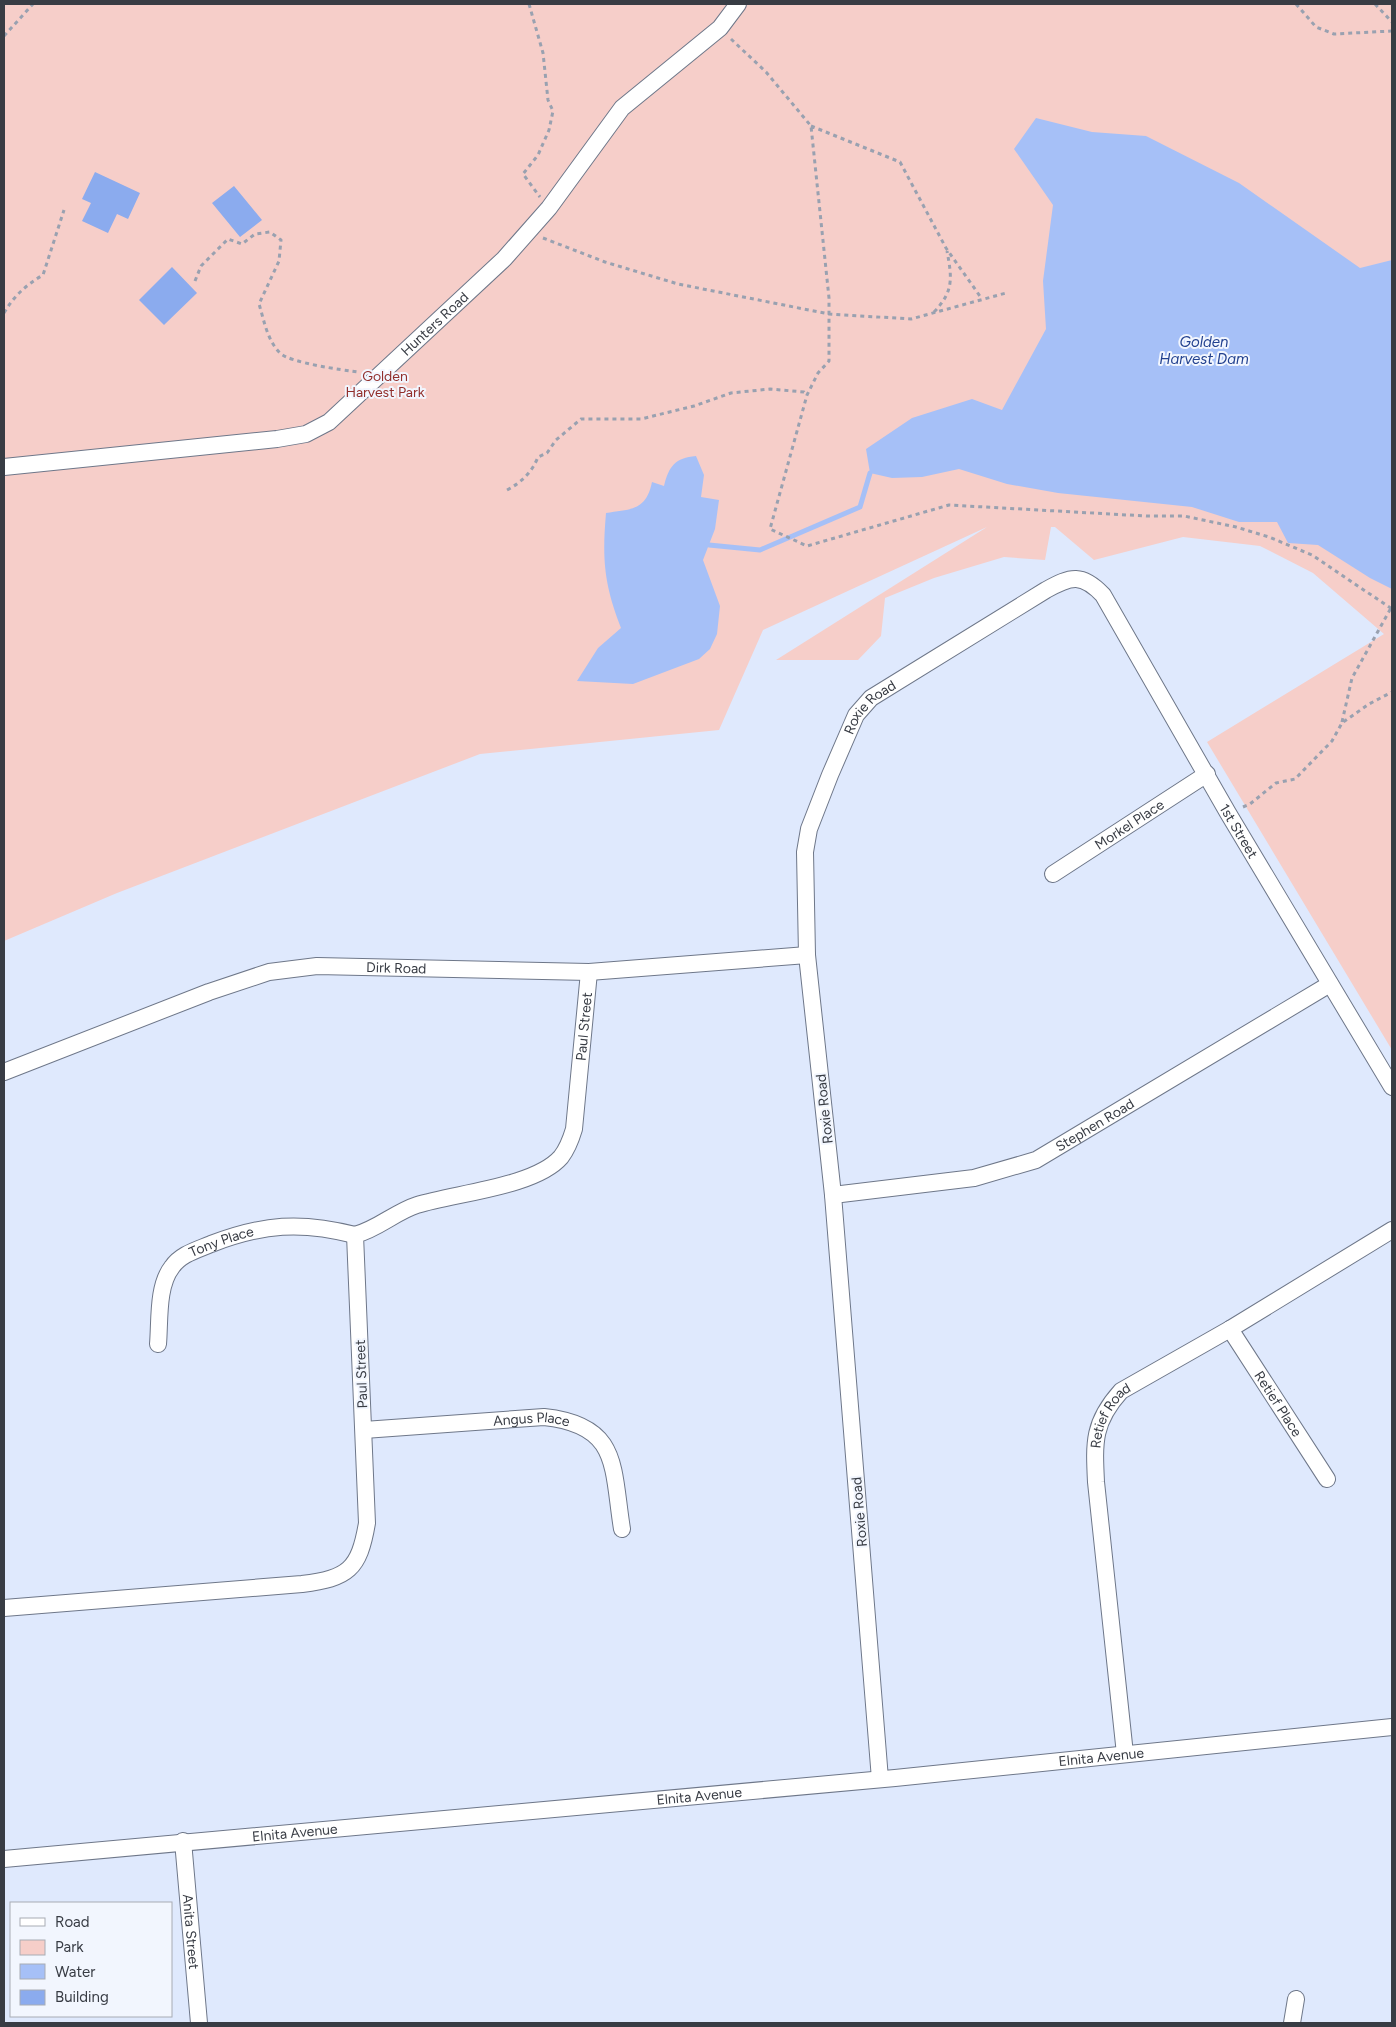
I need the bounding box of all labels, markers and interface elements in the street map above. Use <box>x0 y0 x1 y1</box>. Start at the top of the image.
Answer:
street label: Hunters Road <box>398 289 472 360</box>
water label: Golden Harvest Dam <box>1159 333 1249 368</box>
park label: Golden Harvest Park <box>345 368 425 401</box>
street label: Roxie Road <box>841 677 899 737</box>
street label: Morkel Place <box>1092 796 1168 854</box>
street label: 1st Street <box>1216 801 1261 861</box>
street label: Dirk Road <box>366 959 427 977</box>
street label: Paul Street <box>573 992 596 1062</box>
street label: Roxie Road <box>812 1073 837 1145</box>
street label: Stephen Road <box>1052 1095 1137 1155</box>
street label: Tony Place <box>187 1223 256 1261</box>
street label: Paul Street <box>352 1339 371 1409</box>
street label: Retief Place <box>1250 1368 1306 1440</box>
street label: Retief Road <box>1087 1379 1134 1449</box>
street label: Angus Place <box>493 1409 572 1431</box>
street label: Roxie Road <box>848 1476 871 1548</box>
street label: Elnita Avenue <box>1058 1744 1145 1770</box>
street label: Elnita Avenue <box>656 1784 743 1809</box>
street label: Elnita Avenue <box>251 1821 339 1845</box>
street label: Anita Street <box>179 1893 202 1970</box>
legend <box>10 1902 172 2017</box>
text: Road <box>55 1913 90 1931</box>
text: Park <box>55 1938 84 1956</box>
text: Water <box>55 1963 95 1981</box>
text: Building <box>55 1988 109 2006</box>

